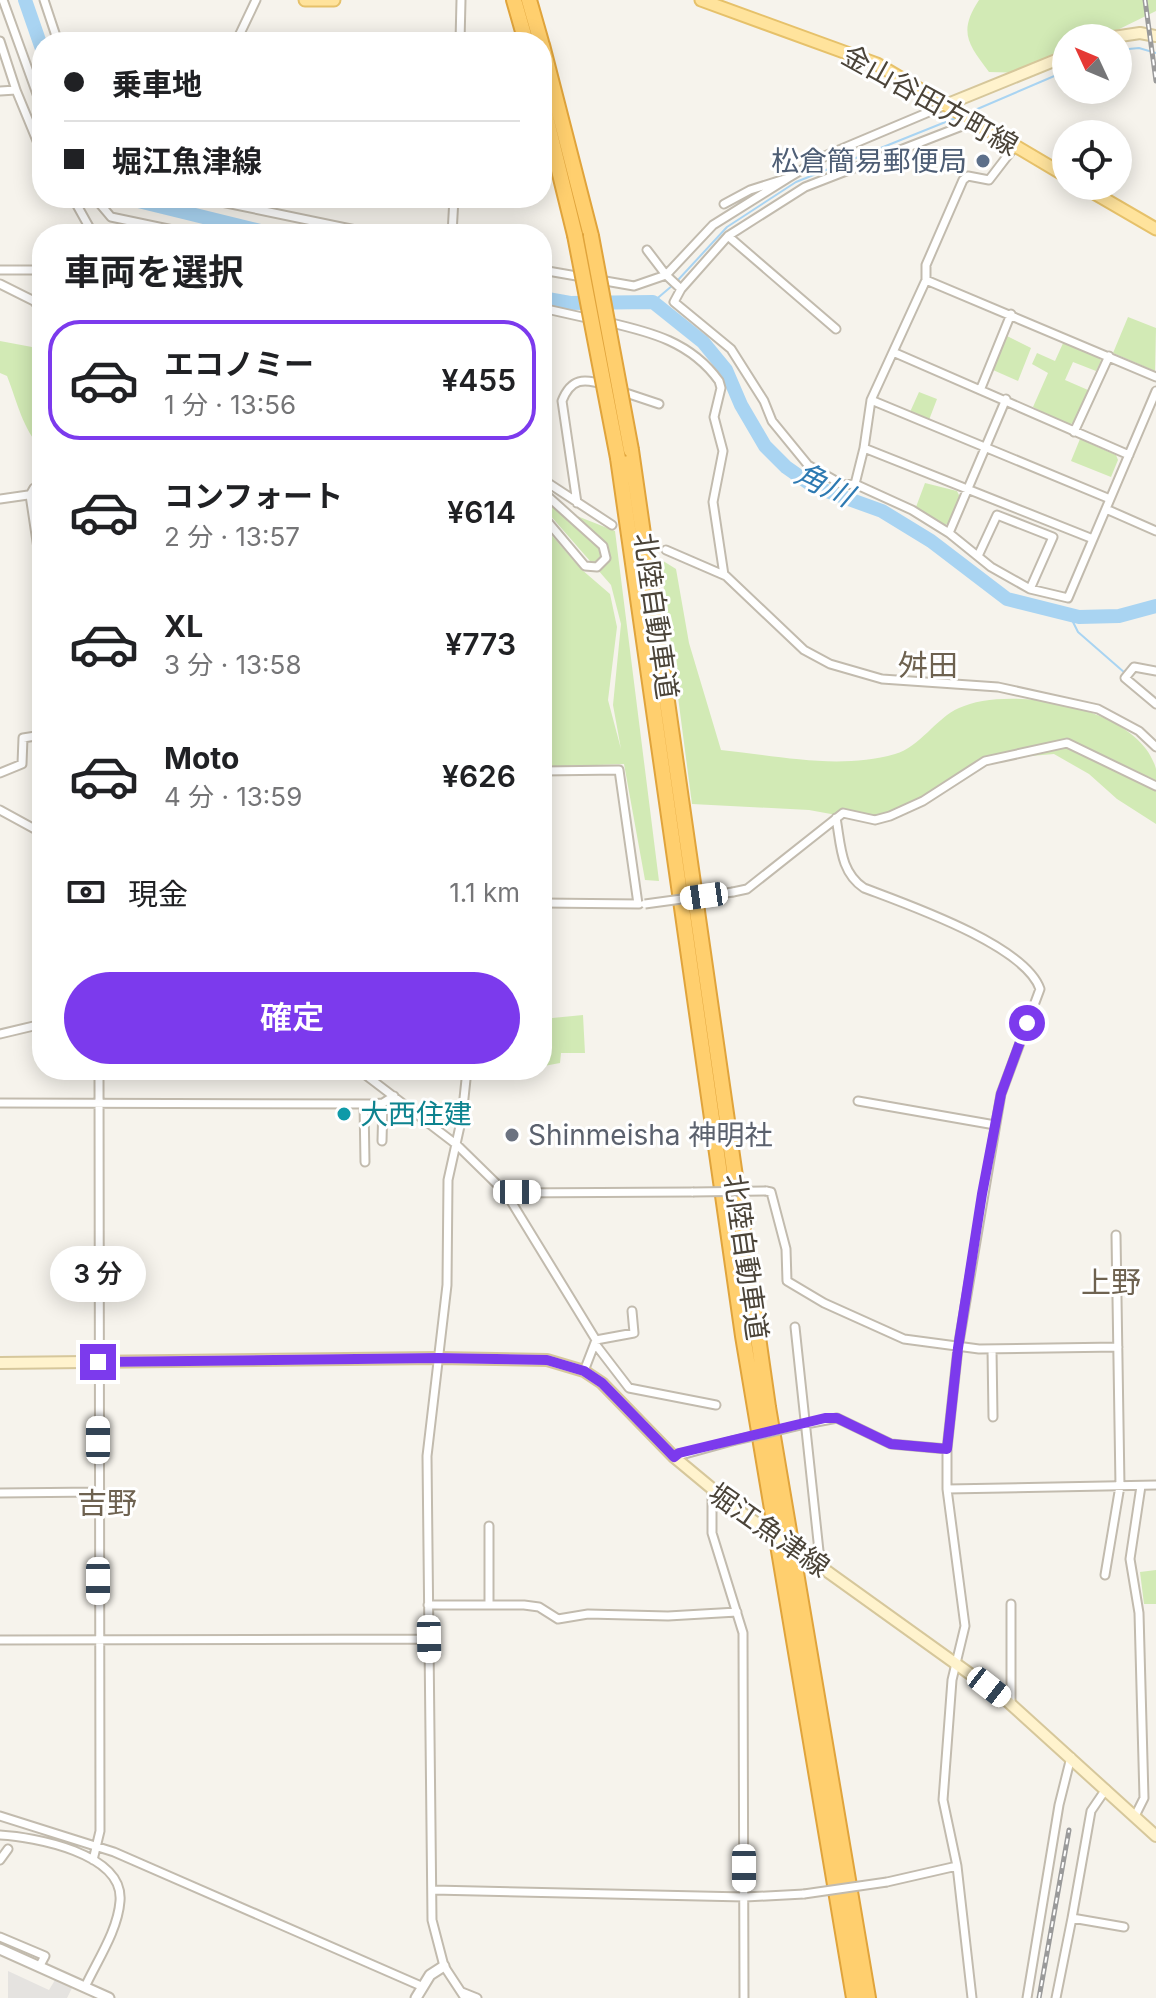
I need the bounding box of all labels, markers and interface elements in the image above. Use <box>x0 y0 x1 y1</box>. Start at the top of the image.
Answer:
north arrow <box>1052 24 1132 104</box>
map controls <box>1052 24 1132 200</box>
street label: 金山谷田方町線 <box>836 38 1024 162</box>
text: 乗車地 <box>112 66 202 102</box>
button: locate <box>1052 120 1132 200</box>
text: 堀江魚津線 <box>112 143 262 179</box>
place label: 松倉簡易郵便局 <box>771 144 967 178</box>
marker: 松倉簡易郵便局 <box>974 152 992 170</box>
text: 車両を選択 <box>64 250 244 294</box>
icon: car <box>68 344 140 416</box>
text: エコノミー <box>164 346 314 382</box>
text: ¥455 <box>441 362 516 398</box>
text: 1 分 · 13:56 <box>164 389 296 420</box>
water label: 角川 <box>790 455 862 515</box>
icon: car <box>68 476 140 548</box>
text: コンフォート <box>164 478 343 514</box>
text: ¥614 <box>447 494 516 530</box>
text: 2 分 · 13:57 <box>164 521 300 552</box>
street label: 北陸自動車道 <box>627 530 685 702</box>
icon: car <box>68 608 140 680</box>
text: XL <box>164 608 203 644</box>
text: ¥773 <box>445 626 516 662</box>
district label: 舛田 <box>898 647 958 683</box>
text: 3 分 · 13:58 <box>164 649 302 680</box>
icon: car <box>68 740 140 812</box>
text: Moto <box>164 740 239 776</box>
text: ¥626 <box>442 758 516 794</box>
text: 4 分 · 13:59 <box>164 781 302 812</box>
icon: cash <box>64 870 108 914</box>
text: 現金 <box>128 876 188 912</box>
text: 1.1 km <box>449 877 520 908</box>
car <box>679 881 729 911</box>
button: 確定 <box>64 972 520 1064</box>
route start <box>1009 1005 1045 1041</box>
place label: 大西住建 <box>360 1097 472 1131</box>
marker: 大西住建 <box>335 1105 353 1123</box>
place label: Shinmeisha 神明社 <box>528 1118 772 1152</box>
marker: Shinmeisha 神明社 <box>503 1126 521 1144</box>
street label: 北陸自動車道 <box>717 1171 775 1343</box>
car <box>493 1180 541 1204</box>
callout: 3 分 <box>50 1246 146 1302</box>
text: 3 分 <box>73 1258 123 1289</box>
district label: 上野 <box>1081 1264 1141 1300</box>
route end <box>80 1344 116 1380</box>
car <box>86 1416 110 1464</box>
street label: 堀江魚津線 <box>702 1476 836 1584</box>
district label: 吉野 <box>77 1485 137 1521</box>
car <box>86 1557 110 1605</box>
car <box>417 1615 441 1663</box>
car <box>963 1663 1015 1711</box>
car <box>732 1844 756 1892</box>

